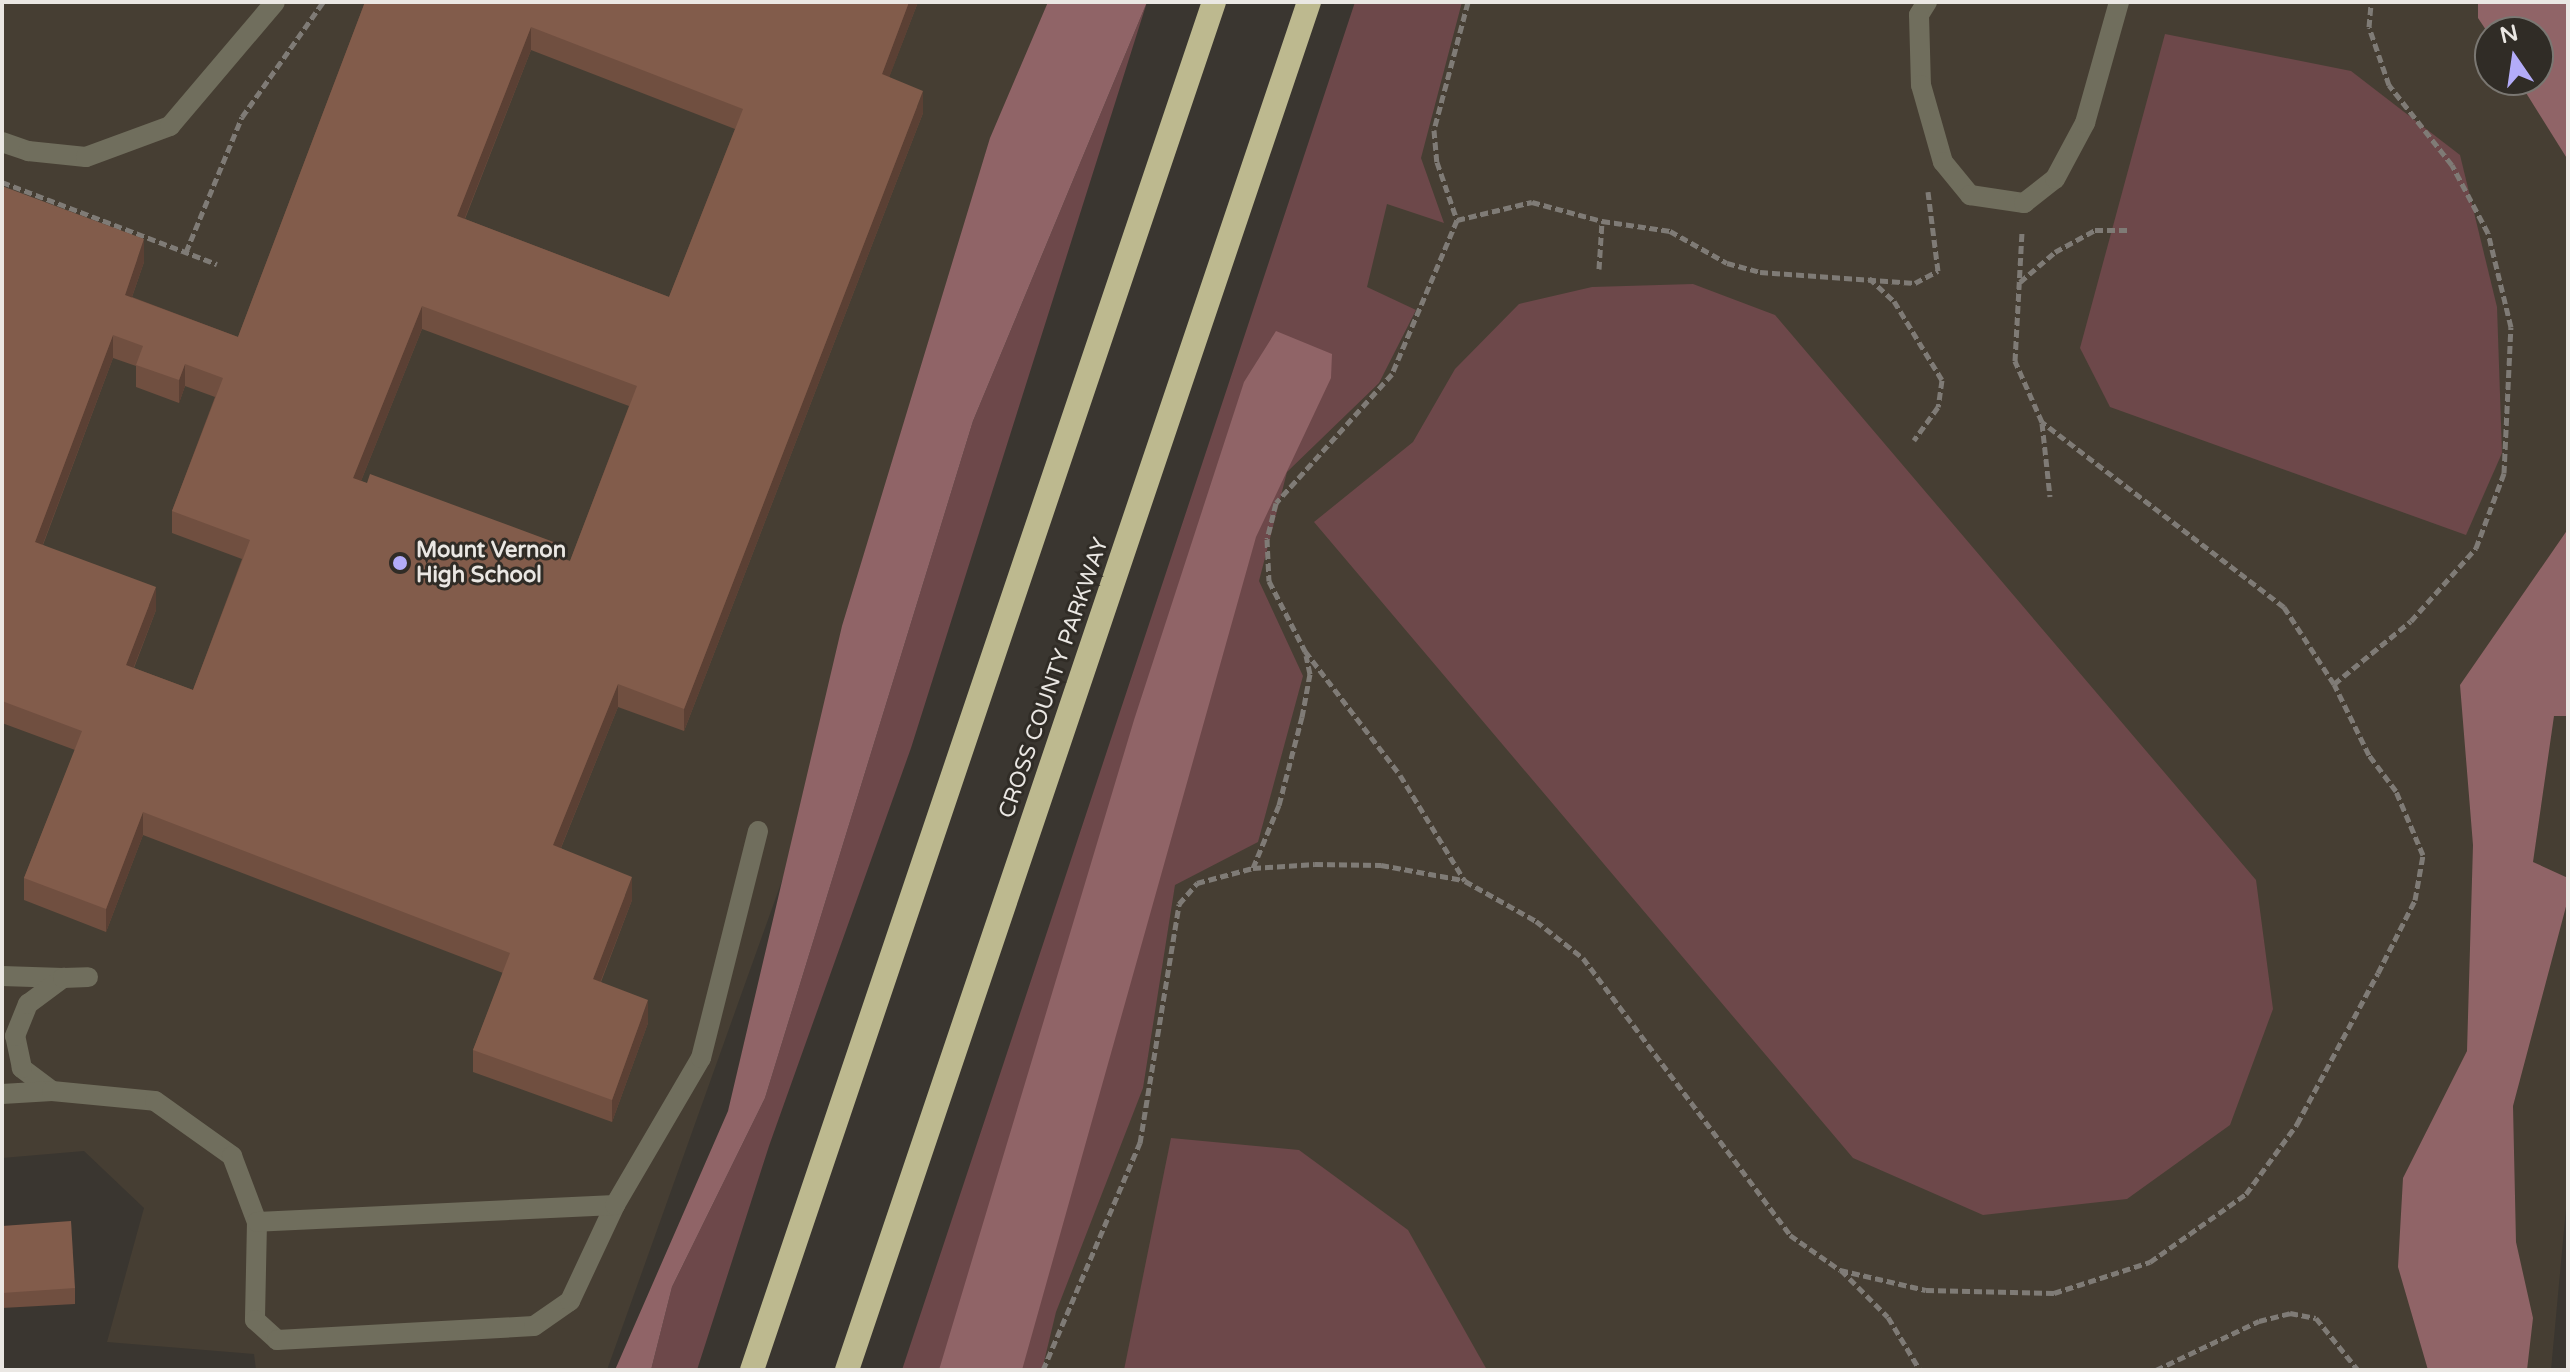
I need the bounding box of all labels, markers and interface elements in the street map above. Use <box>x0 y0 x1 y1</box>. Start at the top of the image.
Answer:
north arrow <box>2474 16 2554 96</box>
text: N <box>2498 20 2521 49</box>
street label: CROSS COUNTY PARKWAY <box>994 534 1114 822</box>
place label: Mount Vernon High School <box>416 537 566 588</box>
marker: Mount Vernon High School <box>391 554 409 572</box>

